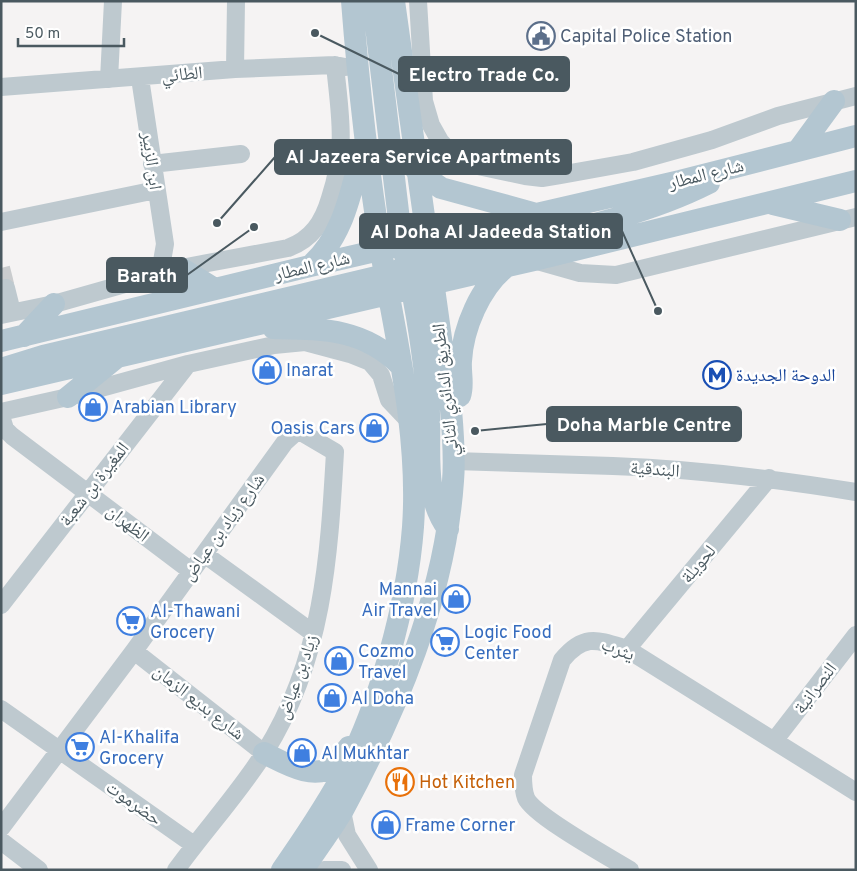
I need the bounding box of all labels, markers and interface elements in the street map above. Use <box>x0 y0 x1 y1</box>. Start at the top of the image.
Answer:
scale bar <box>18 15 124 47</box>
public building icon: Capital Police Station <box>526 21 556 51</box>
text: 50 m <box>25 25 60 44</box>
place label: Capital Police Station <box>560 26 732 49</box>
callout: Electro Trade Co. <box>399 57 569 91</box>
street label: الطائي <box>161 62 204 90</box>
text: Electro Trade Co. <box>409 64 559 88</box>
street label: ابن الزبير <box>135 130 166 192</box>
callout: Al Jazeera Service Apartments <box>275 140 571 174</box>
text: Al Jazeera Service Apartments <box>285 146 561 170</box>
street label: شارع المطار <box>665 155 746 196</box>
callout: Al Doha Al Jadeeda Station <box>360 214 622 248</box>
text: Al Doha Al Jadeeda Station <box>370 221 612 245</box>
street label: شارع المطار <box>271 248 352 288</box>
callout: Barath <box>107 258 187 292</box>
text: Barath <box>117 265 177 289</box>
street label: الطريق الدائري الثاني <box>428 322 466 457</box>
shop icon: Inarat <box>252 355 282 385</box>
place label: Inarat <box>286 360 334 383</box>
metro station icon: الدوحة الجديدة <box>702 360 732 390</box>
place label: الدوحة الجديدة <box>736 365 836 388</box>
shop icon: Arabian Library <box>78 392 108 422</box>
place label: Arabian Library <box>112 397 237 420</box>
callout: Doha Marble Centre <box>547 407 741 441</box>
shop icon: Oasis Cars <box>359 413 389 443</box>
text: Doha Marble Centre <box>557 414 731 438</box>
place label: Oasis Cars <box>270 418 355 441</box>
street label: المغيرة بن شعبة <box>55 438 135 532</box>
street label: البندقية <box>629 457 680 484</box>
street label: شارع زياد بن عياض <box>177 470 271 586</box>
street label: الظهران <box>101 500 153 548</box>
street label: لحويلة <box>677 541 722 589</box>
place label: Mannai Air Travel <box>361 579 437 623</box>
shop icon: Mannai Air Travel <box>441 584 471 614</box>
place label: Al-Thawani Grocery <box>150 601 240 645</box>
supermarket icon: Al-Thawani Grocery <box>116 606 146 636</box>
place label: Logic Food Center <box>464 622 552 666</box>
supermarket icon: Logic Food Center <box>430 627 460 657</box>
street label: زياد بن عياض <box>272 632 324 723</box>
street label: يثرب <box>598 634 637 667</box>
place label: Cozmo Travel <box>358 641 414 685</box>
shop icon: Cozmo Travel <box>324 646 354 676</box>
street label: النصرانية <box>789 659 843 719</box>
street label: شارع بديع الزمان <box>148 660 248 746</box>
shop icon: Al Doha <box>317 683 347 713</box>
place label: Al Doha <box>351 688 414 711</box>
place label: Al-Khalifa Grocery <box>99 727 179 771</box>
supermarket icon: Al-Khalifa Grocery <box>65 732 95 762</box>
shop icon: Al Mukhtar <box>287 738 317 768</box>
place label: Al Mukhtar <box>321 743 410 766</box>
restaurant icon: Hot Kitchen <box>385 767 415 797</box>
place label: Hot Kitchen <box>419 772 515 795</box>
street label: حضرموت <box>101 777 166 832</box>
shop icon: Frame Corner <box>371 810 401 840</box>
place label: Frame Corner <box>405 815 515 838</box>

